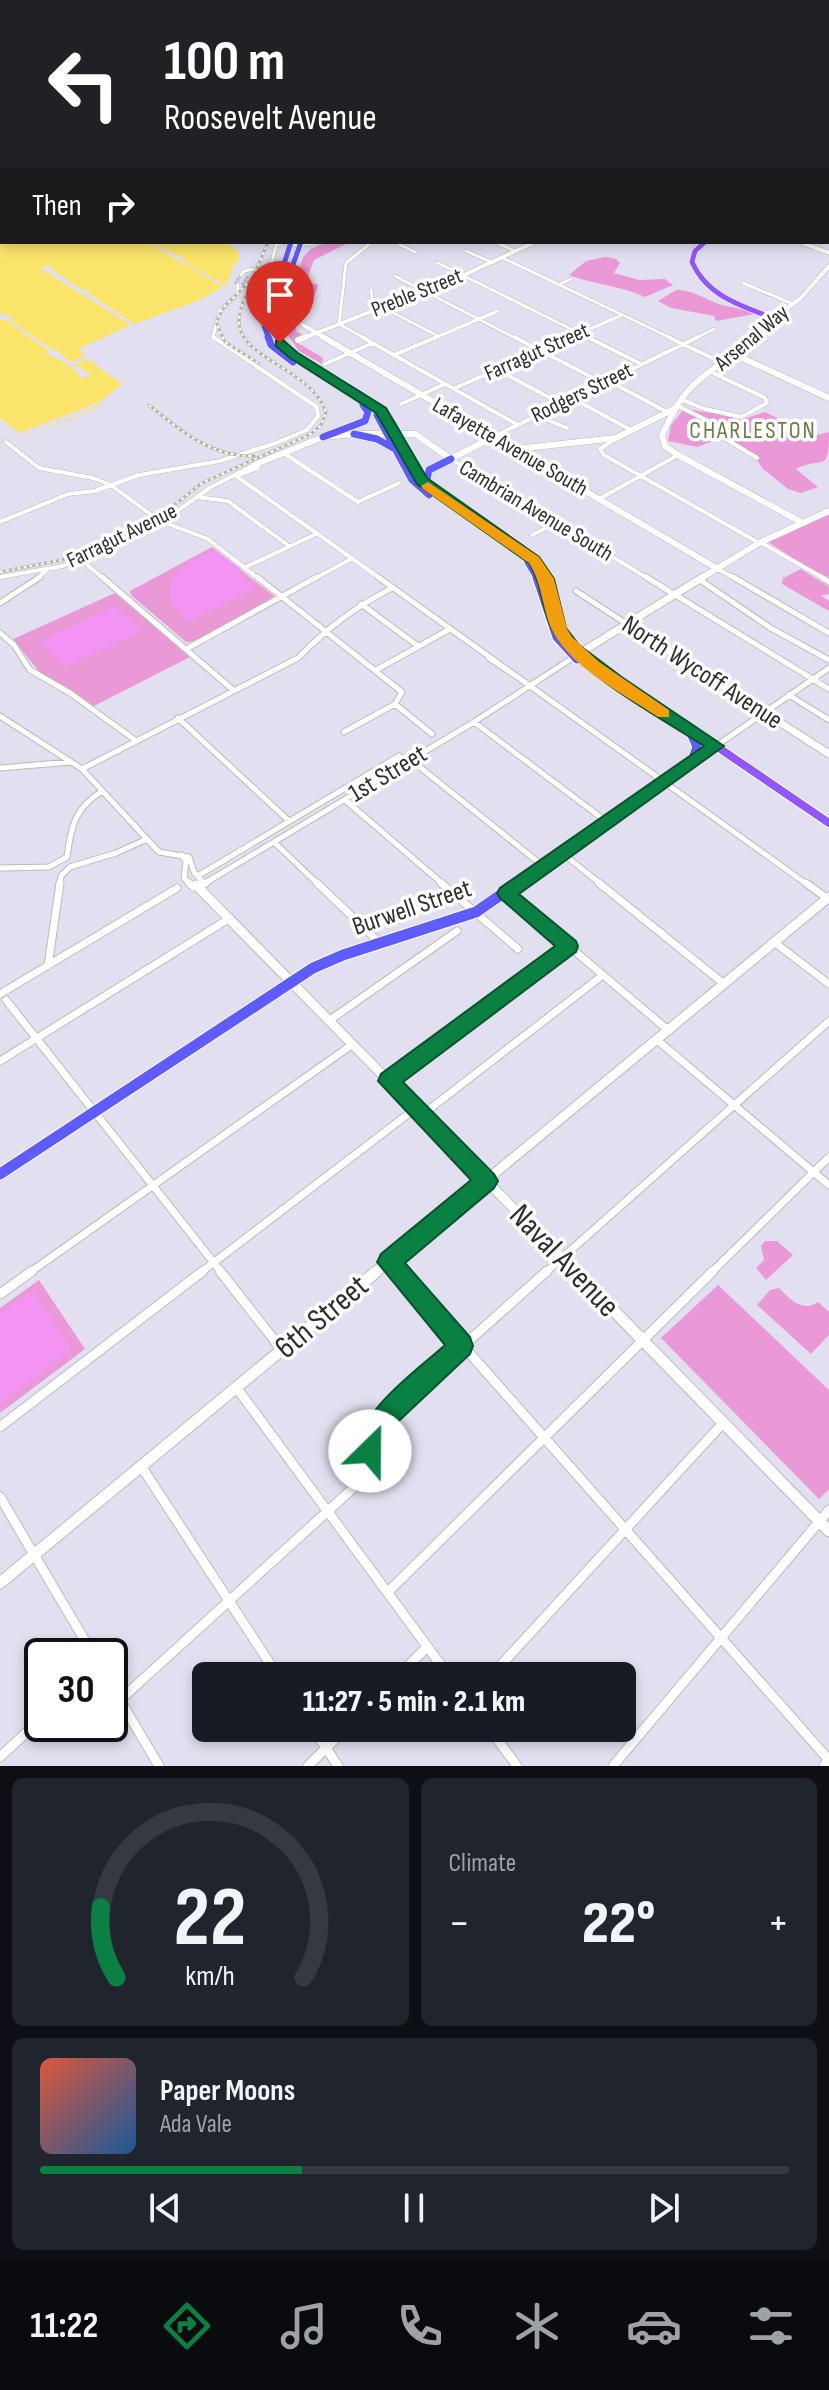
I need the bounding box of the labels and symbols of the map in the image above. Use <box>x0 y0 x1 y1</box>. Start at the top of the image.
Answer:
pin <box>246 261 314 343</box>
street label: Preble Street <box>367 262 467 324</box>
street label: Arsenal Way <box>709 299 795 377</box>
street label: Farragut Street <box>480 317 594 387</box>
street label: Rodgers Street <box>527 357 637 429</box>
street label: Lafayette Avenue South <box>428 392 592 502</box>
district label: CHARLESTON <box>689 416 817 445</box>
street label: Cambrian Avenue South <box>454 454 618 568</box>
street label: Farragut Avenue <box>63 498 181 574</box>
street label: North Wycoff Avenue <box>616 610 788 736</box>
street label: 1st Street <box>343 739 433 809</box>
street label: Burwell Street <box>348 873 476 943</box>
street label: Naval Avenue <box>501 1196 627 1326</box>
street label: 6th Street <box>267 1267 377 1367</box>
position arrow <box>328 1409 412 1493</box>
speed limit sign: 30 <box>24 1638 128 1742</box>

